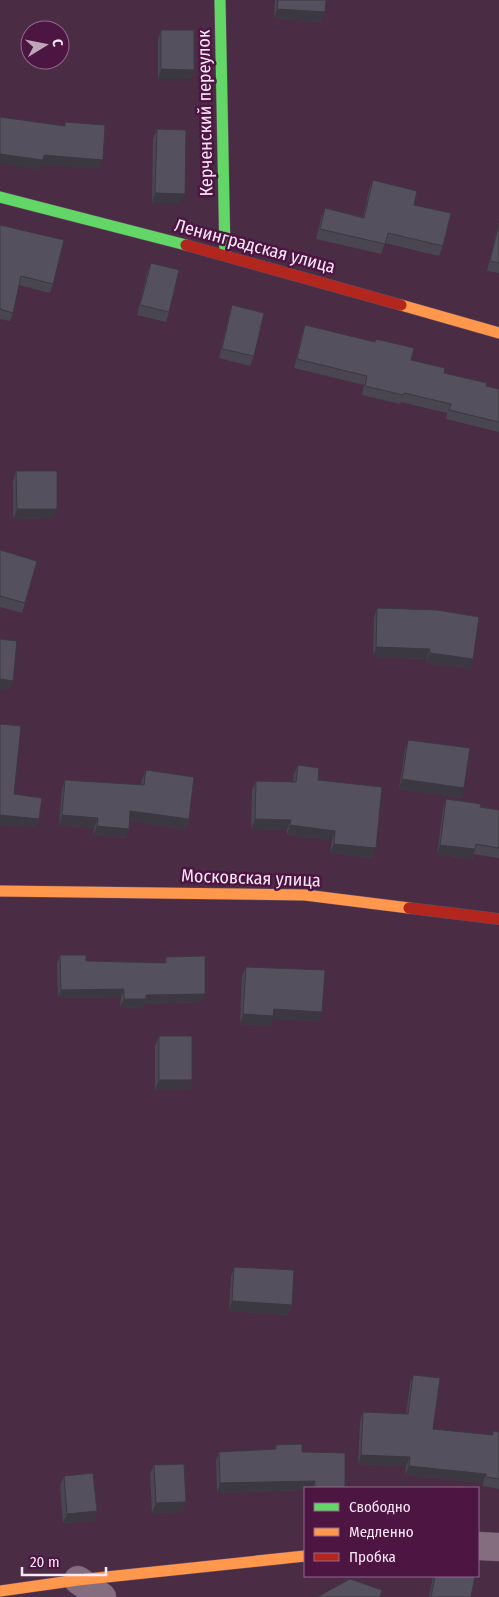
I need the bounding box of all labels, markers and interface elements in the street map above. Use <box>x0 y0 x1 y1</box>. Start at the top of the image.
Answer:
north arrow <box>20 20 70 70</box>
street label: Керченский переулок <box>193 29 217 197</box>
text: С <box>48 38 66 49</box>
street label: Ленинградская улица <box>172 214 338 278</box>
street label: Московская улица <box>181 865 321 891</box>
legend <box>304 1487 479 1577</box>
text: Свободно <box>349 1498 411 1516</box>
text: Медленно <box>349 1523 414 1541</box>
scale bar <box>22 1544 106 1576</box>
text: Пробка <box>349 1548 396 1566</box>
text: 20 m <box>30 1553 60 1571</box>

